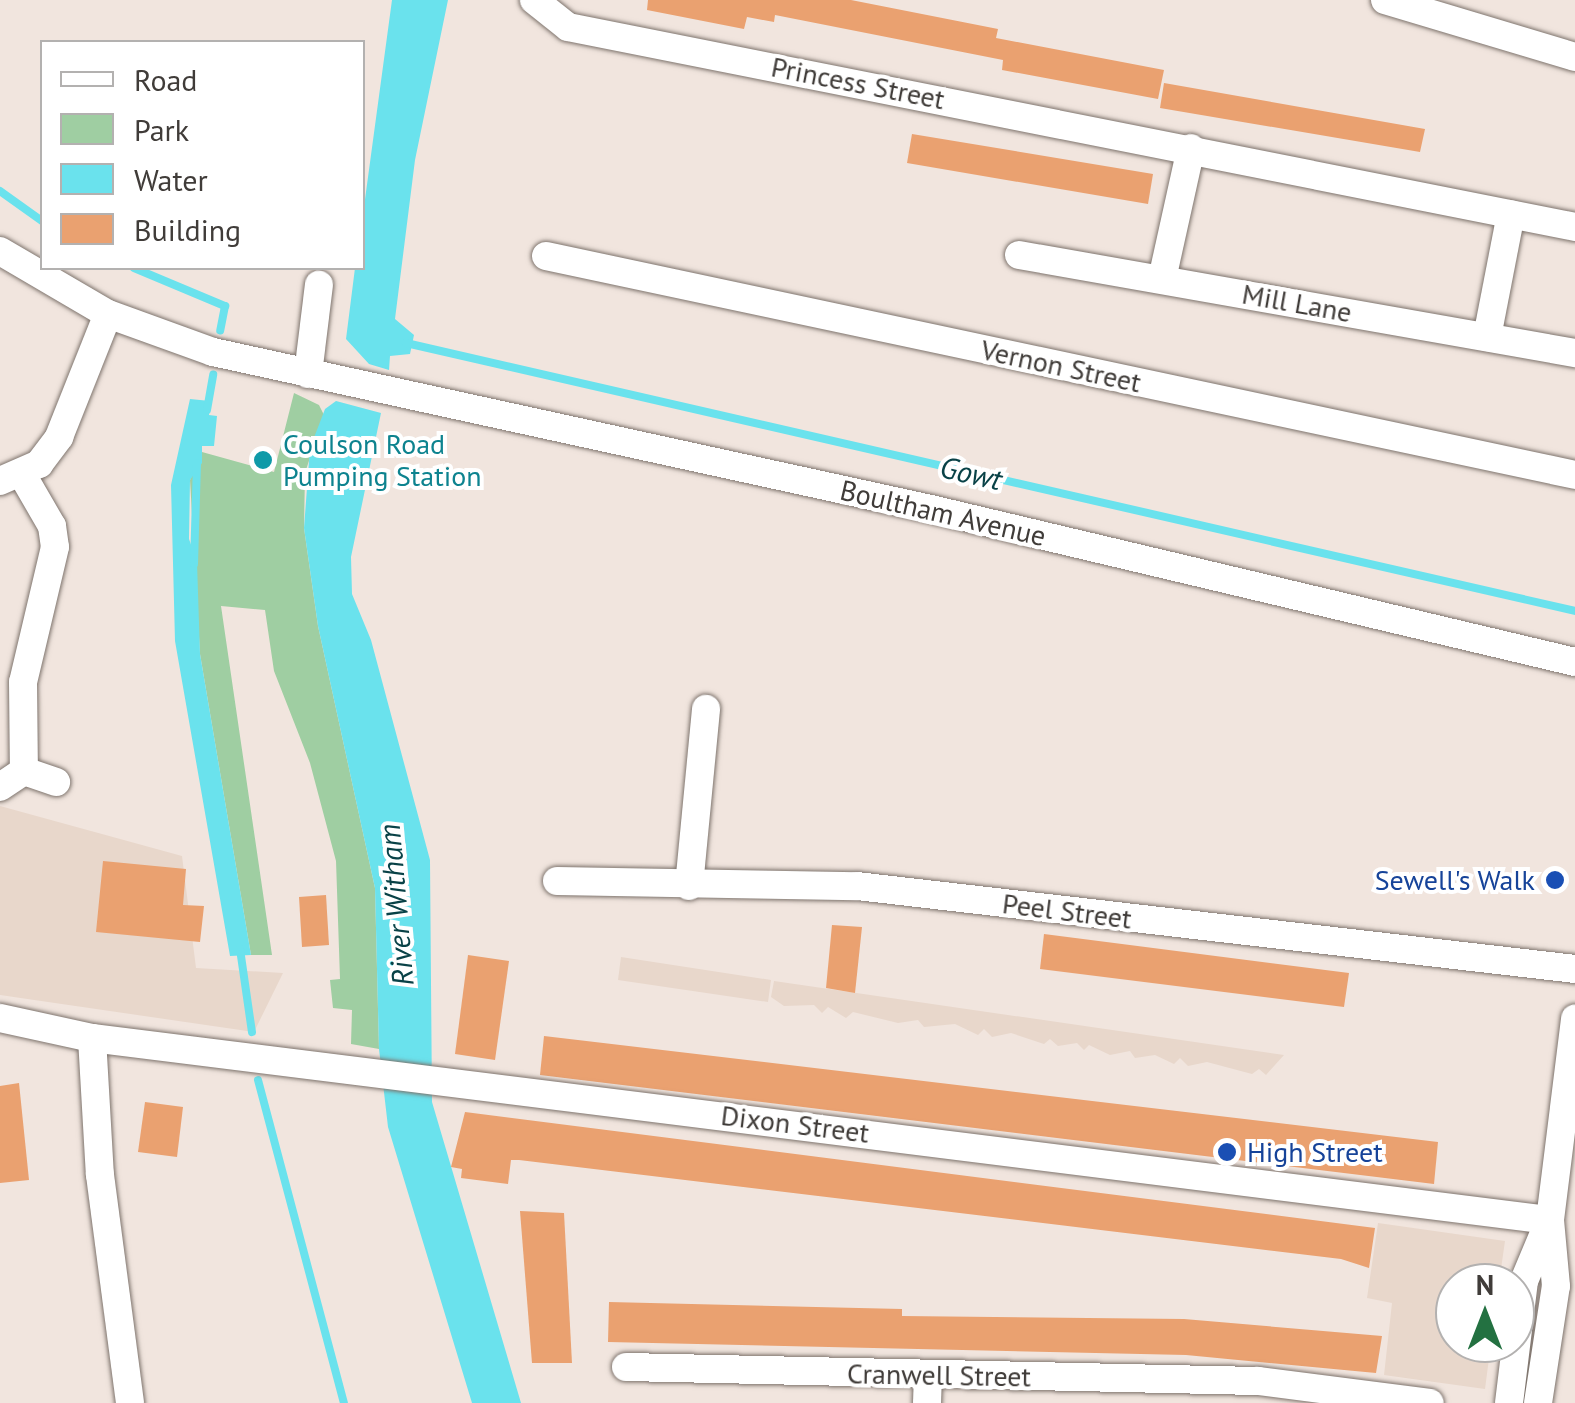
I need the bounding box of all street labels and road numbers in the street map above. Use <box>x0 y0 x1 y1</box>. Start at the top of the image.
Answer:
street label: Princess Street <box>769 50 947 116</box>
street label: Mill Lane <box>1240 277 1354 329</box>
street label: Vernon Street <box>978 333 1144 399</box>
street label: Boultham Avenue <box>836 473 1050 553</box>
street label: Peel Street <box>1000 886 1134 936</box>
street label: Dixon Street <box>719 1098 871 1150</box>
street label: Cranwell Street <box>847 1357 1031 1393</box>

